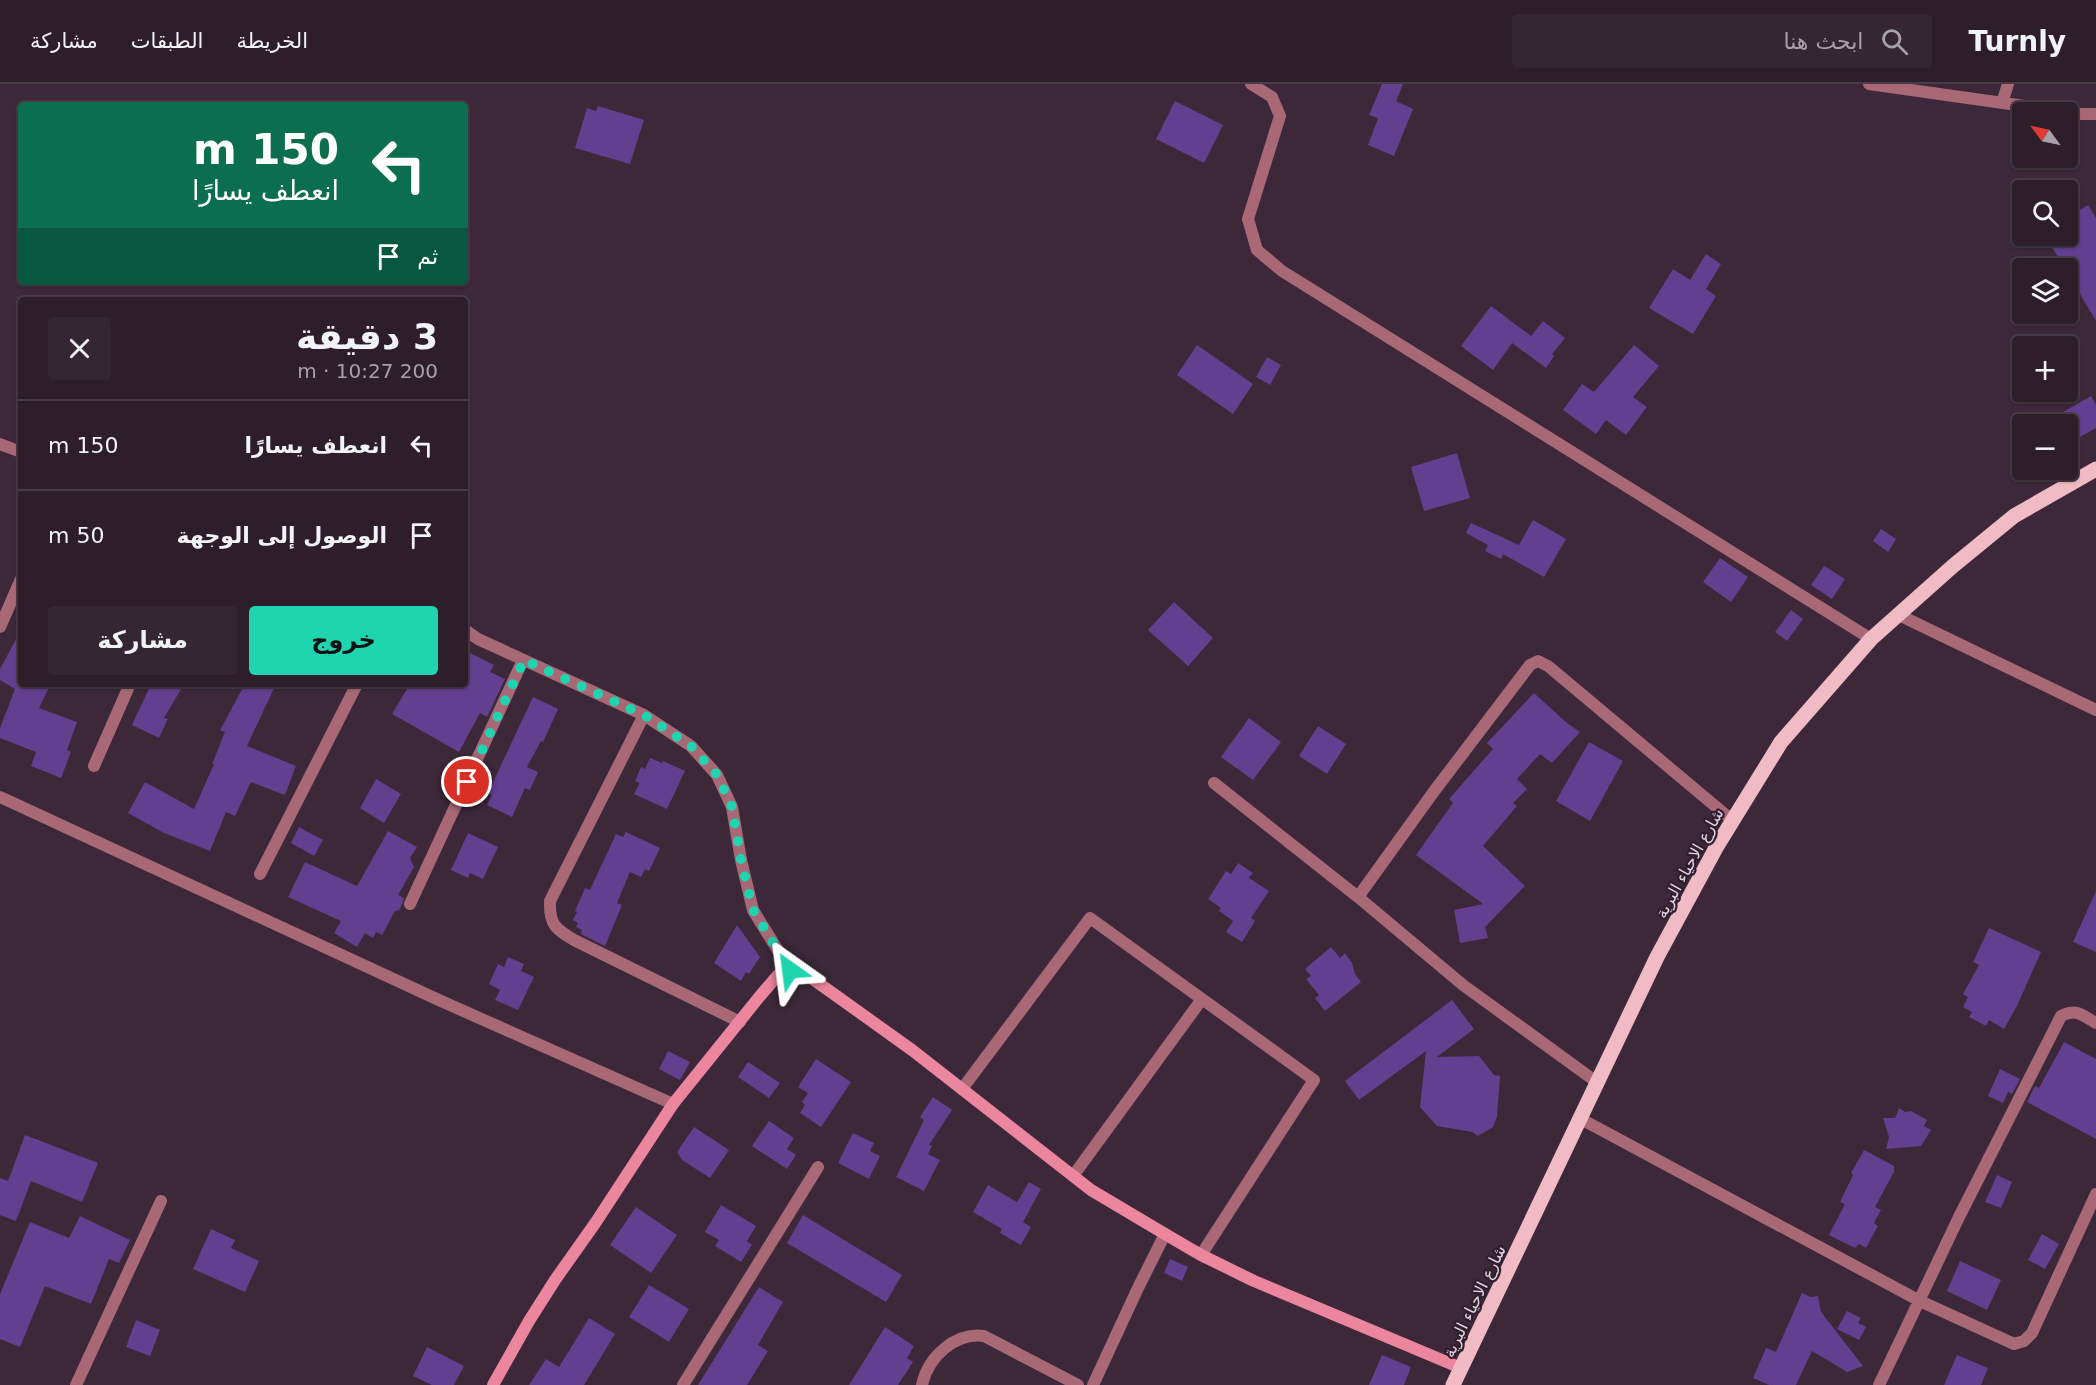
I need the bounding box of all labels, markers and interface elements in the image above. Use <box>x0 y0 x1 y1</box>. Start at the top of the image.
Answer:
search box <box>1512 14 1932 68</box>
icon: search <box>1878 25 1911 58</box>
text: Turnly <box>1968 25 2066 58</box>
text: مشاركة <box>30 29 98 53</box>
text: الطبقات <box>131 29 203 53</box>
text: الخريطة <box>236 29 308 53</box>
text: ابحث هنا <box>1783 29 1863 54</box>
north arrow <box>2012 102 2078 168</box>
map controls <box>2012 102 2078 480</box>
text: 150 m <box>193 125 339 174</box>
icon: left <box>360 126 438 204</box>
text: انعطف يسارًا <box>192 175 339 206</box>
button: search <box>2012 180 2078 246</box>
icon: arrive <box>372 240 405 273</box>
text: ثم <box>417 244 438 269</box>
button: layers <box>2012 258 2078 324</box>
text: 3 دقيقة <box>296 316 438 357</box>
button: close <box>48 317 111 380</box>
button: + <box>2012 336 2078 402</box>
text: 200 m · 10:27 <box>297 359 438 383</box>
button: − <box>2012 414 2078 480</box>
icon: left <box>405 429 438 462</box>
text: 150 m <box>48 433 118 458</box>
text: انعطف يسارًا <box>244 433 387 458</box>
icon: arrive <box>405 519 438 552</box>
text: 50 m <box>48 523 104 548</box>
text: الوصول إلى الوجهة <box>177 523 387 548</box>
button: مشاركة <box>48 606 237 675</box>
button: خروج <box>249 606 438 675</box>
pin <box>441 756 492 807</box>
icon: arrive <box>450 765 483 798</box>
street label: شارع الاحياء البرية <box>1651 805 1728 922</box>
position arrow <box>758 938 822 1002</box>
street label: شارع الاحياء البرية <box>1439 1242 1511 1361</box>

